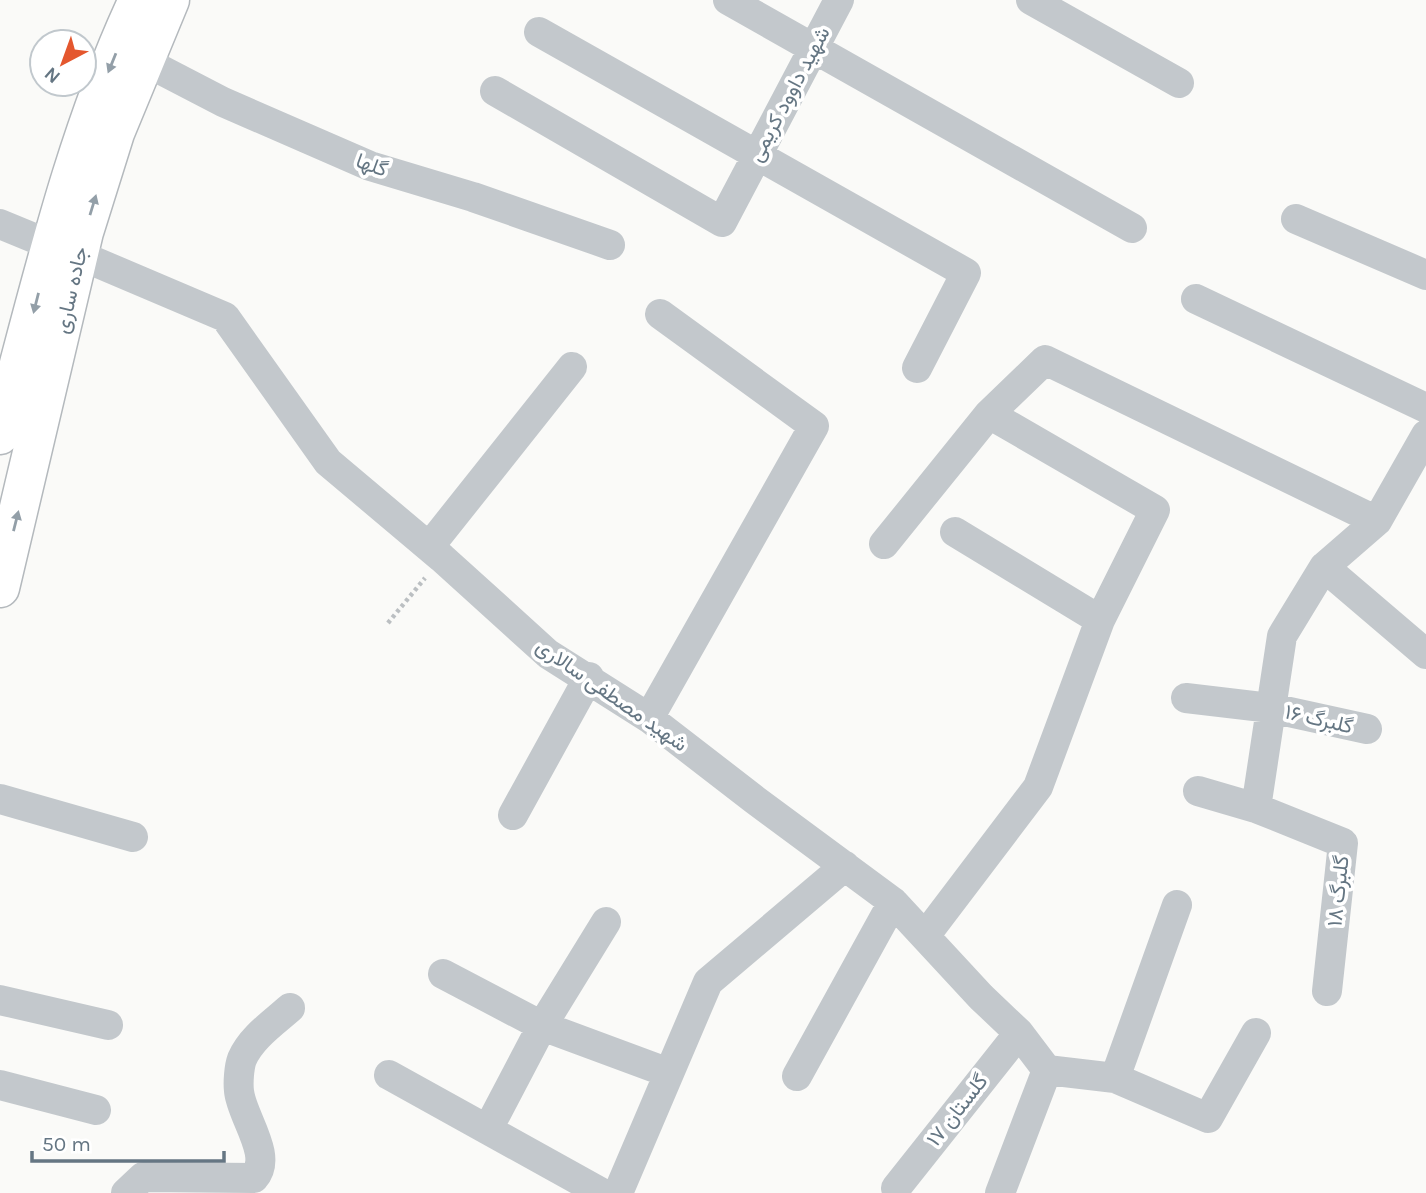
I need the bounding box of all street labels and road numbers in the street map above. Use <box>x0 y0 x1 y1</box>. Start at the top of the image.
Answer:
street label: شهید داوود کریمی <box>743 22 836 166</box>
street label: گلها <box>353 148 391 183</box>
street label: جاده ساری <box>49 244 94 336</box>
street label: شهید مصطفی سالاری <box>531 634 692 757</box>
street label: گلبرگ ۱۶ <box>1282 700 1355 739</box>
street label: گلبرگ ۱۸ <box>1322 854 1355 928</box>
street label: گلستان ۱۷ <box>921 1069 993 1151</box>

